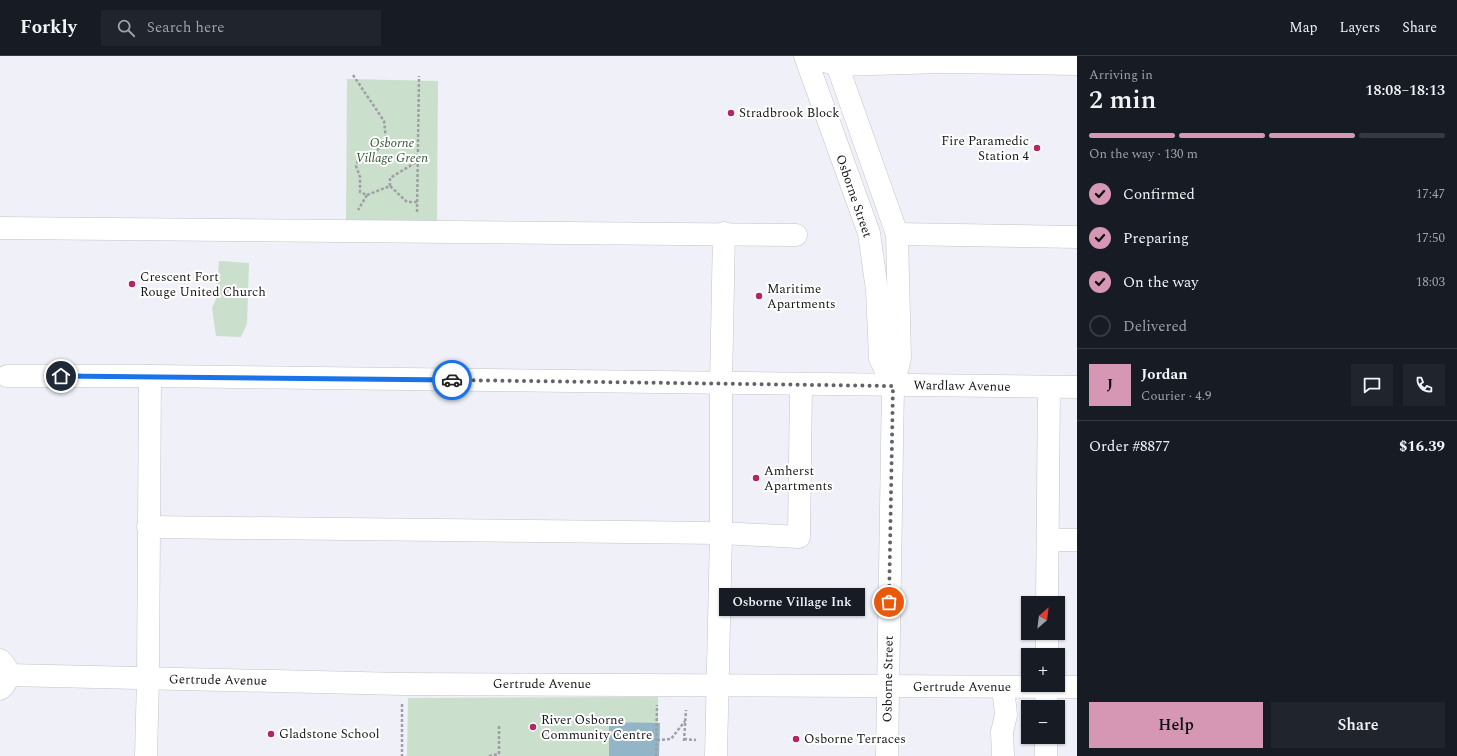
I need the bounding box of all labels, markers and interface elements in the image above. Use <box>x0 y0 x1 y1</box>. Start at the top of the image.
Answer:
search box <box>101 10 381 46</box>
text: Forkly <box>20 13 77 42</box>
text: Search here <box>147 16 225 39</box>
icon: search <box>115 17 137 39</box>
text: Map <box>1289 17 1318 38</box>
text: Layers <box>1340 17 1380 38</box>
text: Share <box>1402 17 1437 38</box>
text: Arriving in <box>1089 65 1153 85</box>
text: 18:08–18:13 <box>1365 79 1445 102</box>
text: 2 min <box>1089 80 1156 120</box>
place label: Stradbrook Block <box>739 103 840 123</box>
marker: Stradbrook Block <box>726 108 736 118</box>
place label: Fire Paramedic Station 4 <box>941 131 1029 166</box>
park label: Osborne Village Green <box>356 133 428 168</box>
marker: Fire Paramedic Station 4 <box>1032 143 1042 153</box>
text: On the way · 130 m <box>1089 144 1198 164</box>
street label: Osborne Street <box>830 152 878 241</box>
icon: check <box>1089 183 1111 205</box>
text: Confirmed <box>1123 183 1195 206</box>
text: 17:47 <box>1416 184 1445 204</box>
icon: check <box>1089 227 1111 249</box>
text: Preparing <box>1123 227 1189 250</box>
text: 17:50 <box>1416 228 1445 248</box>
place label: Crescent Fort Rouge United Church <box>140 267 266 302</box>
icon: check <box>1089 271 1111 293</box>
text: On the way <box>1123 271 1198 294</box>
text: 18:03 <box>1416 272 1445 292</box>
marker: Crescent Fort Rouge United Church <box>127 279 137 289</box>
place label: Maritime Apartments <box>767 279 836 314</box>
marker: Maritime Apartments <box>754 291 764 301</box>
text: Delivered <box>1123 315 1187 338</box>
pin <box>44 359 78 393</box>
courier <box>432 360 472 400</box>
text: Jordan <box>1141 363 1188 386</box>
button: chat <box>1351 364 1393 406</box>
button: phone <box>1403 364 1445 406</box>
icon: home <box>50 365 72 387</box>
icon: car <box>441 369 463 391</box>
text: J <box>1107 373 1113 396</box>
street label: Wardlaw Avenue <box>913 375 1011 397</box>
text: Courier · 4.9 <box>1141 386 1211 406</box>
text: Order #8877 <box>1089 435 1170 458</box>
text: $16.39 <box>1399 435 1445 458</box>
place label: Amherst Apartments <box>764 461 833 496</box>
marker: Amherst Apartments <box>751 473 761 483</box>
pin <box>872 585 906 619</box>
callout: Osborne Village Ink <box>719 588 865 616</box>
icon: bag <box>878 591 900 613</box>
text: Osborne Village Ink <box>732 592 852 612</box>
north arrow <box>1021 596 1065 640</box>
map controls <box>1021 596 1065 744</box>
street label: Osborne Street <box>877 635 899 723</box>
button: + <box>1021 648 1065 692</box>
street label: Gertrude Avenue <box>169 669 267 691</box>
street label: Gertrude Avenue <box>493 674 591 694</box>
street label: Gertrude Avenue <box>913 677 1011 697</box>
button: − <box>1021 700 1065 744</box>
button: Help <box>1089 702 1263 748</box>
button: Share <box>1271 702 1445 748</box>
place label: River Osborne Community Centre <box>541 710 652 745</box>
marker: River Osborne Community Centre <box>528 722 538 732</box>
place label: Gladstone School <box>279 724 380 744</box>
marker: Gladstone School <box>266 729 276 739</box>
place label: Osborne Terraces <box>804 729 906 749</box>
marker: Osborne Terraces <box>791 734 801 744</box>

